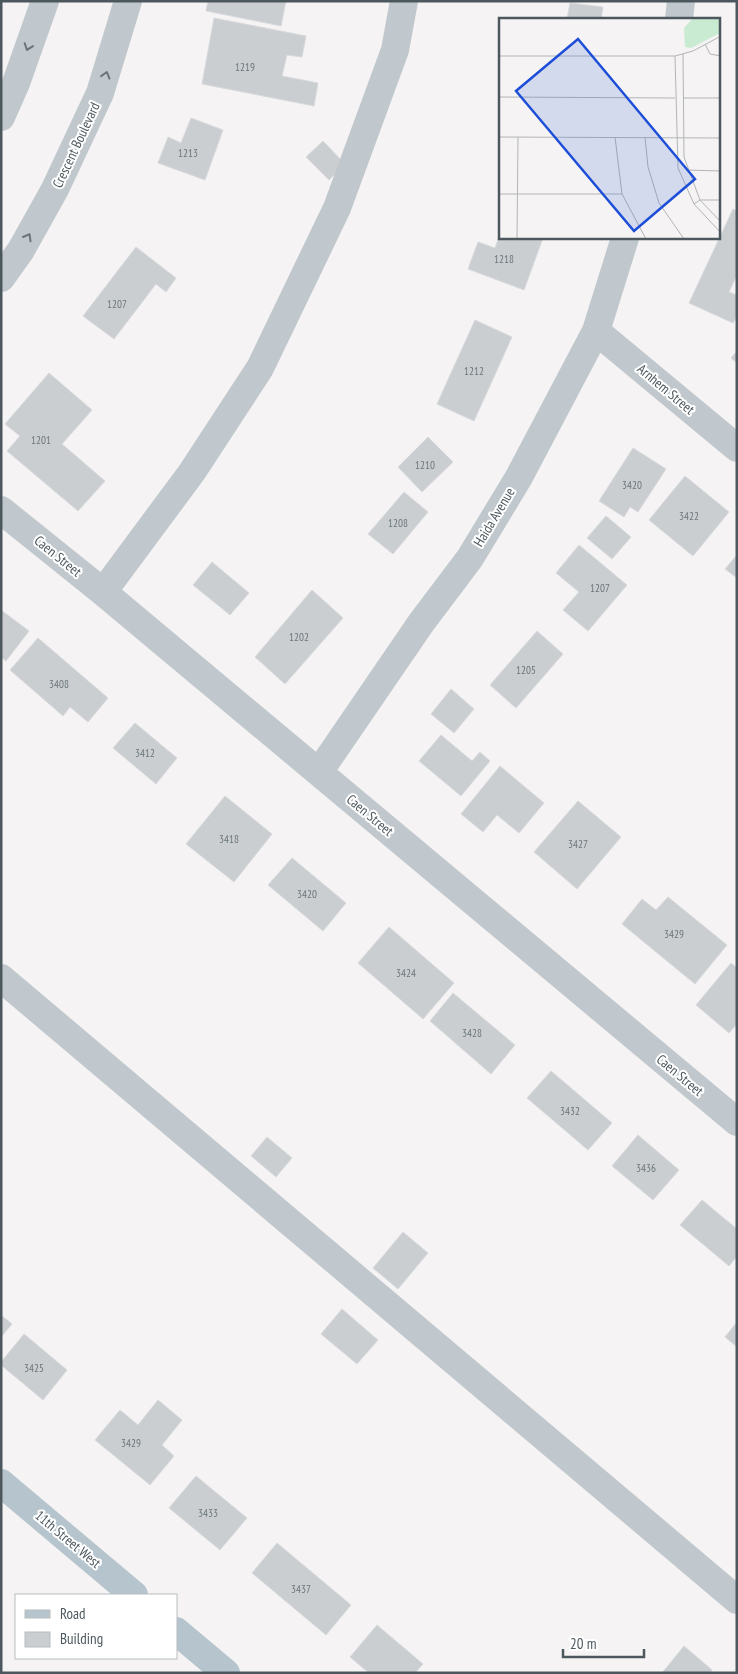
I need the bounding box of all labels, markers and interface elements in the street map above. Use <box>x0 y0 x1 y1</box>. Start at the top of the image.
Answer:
inset map <box>499 18 720 239</box>
one-way arrow <box>24 42 34 51</box>
house number: 1219 <box>235 60 255 74</box>
one-way arrow <box>100 71 110 80</box>
street label: Crescent Boulevard <box>48 99 104 191</box>
house number: 1213 <box>178 146 198 160</box>
one-way arrow <box>22 234 32 243</box>
house number: 1218 <box>494 252 514 266</box>
house number: 1207 <box>107 297 127 311</box>
street label: Arnhem Street <box>634 360 699 418</box>
house number: 1212 <box>464 364 484 378</box>
house number: 1201 <box>31 433 51 447</box>
house number: 1210 <box>415 458 435 472</box>
house number: 3420 <box>622 478 642 492</box>
street label: Haida Avenue <box>469 484 519 550</box>
house number: 3422 <box>679 509 699 523</box>
house number: 1208 <box>388 516 408 530</box>
street label: Caen Street <box>31 531 85 581</box>
house number: 1207 <box>590 581 610 595</box>
house number: 1202 <box>289 630 309 644</box>
house number: 1205 <box>516 663 536 677</box>
house number: 3408 <box>49 677 69 691</box>
house number: 3412 <box>135 746 155 760</box>
street label: Caen Street <box>343 790 397 840</box>
house number: 3418 <box>219 832 239 846</box>
house number: 3427 <box>568 837 588 851</box>
house number: 3420 <box>297 887 317 901</box>
house number: 3429 <box>664 927 684 941</box>
house number: 3424 <box>396 966 416 980</box>
house number: 3428 <box>462 1026 482 1040</box>
street label: Caen Street <box>653 1050 707 1100</box>
house number: 3432 <box>560 1104 580 1118</box>
house number: 3436 <box>636 1161 656 1175</box>
house number: 3425 <box>24 1361 44 1375</box>
house number: 3429 <box>121 1436 141 1450</box>
street label: 11th Street West <box>31 1506 105 1572</box>
house number: 3433 <box>198 1506 218 1520</box>
house number: 3437 <box>291 1582 311 1596</box>
legend <box>15 1594 178 1659</box>
text: Road <box>60 1604 86 1623</box>
scale bar <box>563 1626 644 1658</box>
text: Building <box>60 1629 103 1648</box>
text: 20 m <box>570 1634 596 1653</box>

